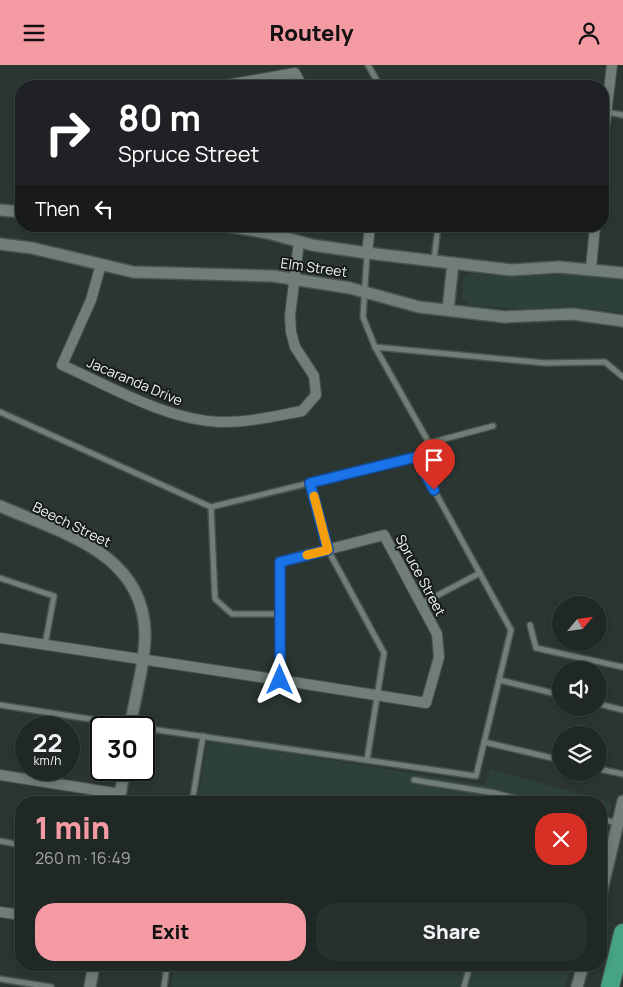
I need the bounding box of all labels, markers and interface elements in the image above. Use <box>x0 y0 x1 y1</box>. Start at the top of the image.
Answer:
text: Routely <box>269 18 354 48</box>
icon: menu <box>20 19 48 47</box>
icon: person <box>575 19 603 47</box>
text: 80 m <box>118 94 201 142</box>
icon: right <box>35 100 100 165</box>
text: Spruce Street <box>118 139 259 169</box>
icon: left <box>90 195 118 223</box>
text: Then <box>35 196 80 222</box>
street label: Elm Street <box>279 253 349 281</box>
street label: Jacaranda Drive <box>84 352 186 410</box>
pin <box>413 439 455 490</box>
icon: arrive <box>420 446 448 474</box>
street label: Beech Street <box>30 497 115 551</box>
street label: Spruce Street <box>392 531 451 620</box>
north arrow <box>552 596 608 651</box>
map controls <box>552 596 607 781</box>
position arrow <box>253 653 305 705</box>
button: sound <box>552 661 607 716</box>
speed limit sign: 30 <box>90 716 155 781</box>
text: 22 <box>33 725 62 760</box>
button: layers <box>552 726 607 781</box>
text: km/h <box>34 752 61 769</box>
text: 1 min <box>35 807 110 848</box>
button: close <box>535 813 587 865</box>
text: 260 m · 16:49 <box>35 847 131 869</box>
button: Exit <box>35 903 306 961</box>
button: Share <box>316 903 587 961</box>

